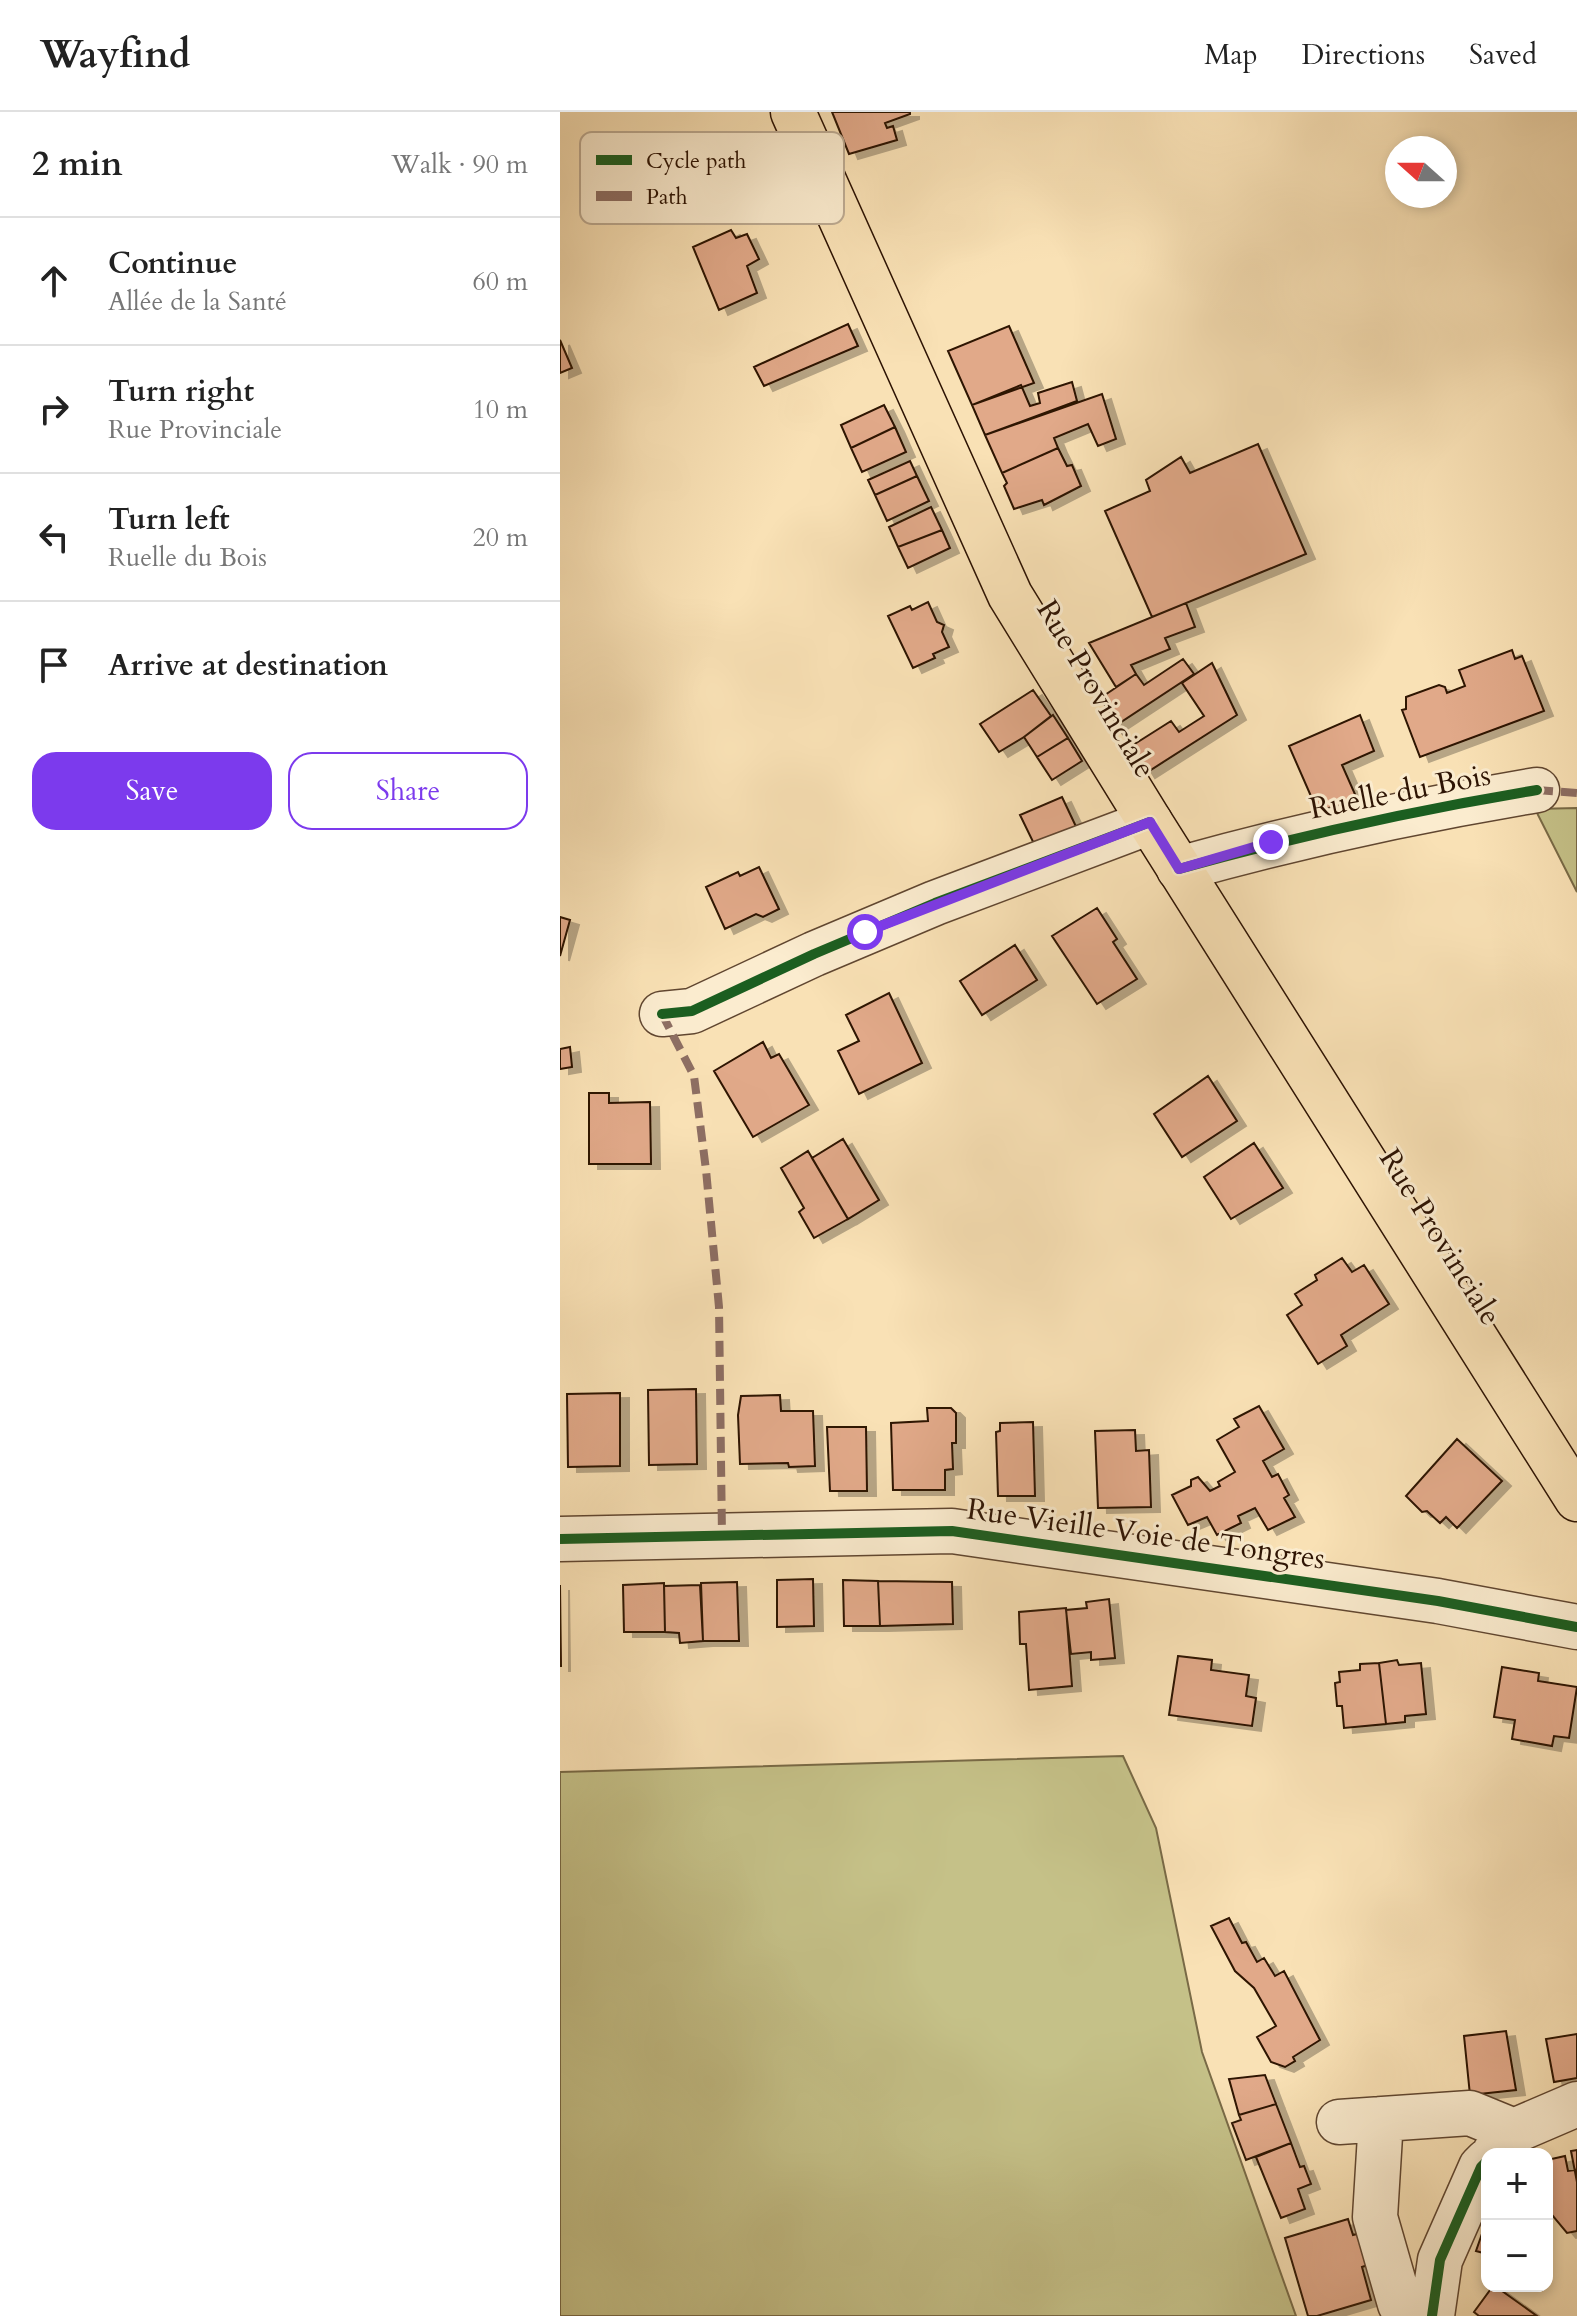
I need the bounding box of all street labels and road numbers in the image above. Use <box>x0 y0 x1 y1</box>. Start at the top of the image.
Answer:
street label: Rue Provinciale <box>1027 592 1165 786</box>
street label: Ruelle du Bois <box>1306 754 1494 830</box>
street label: Rue Provinciale <box>1369 1141 1511 1333</box>
street label: Rue Vieille Voie de Tongres <box>964 1489 1328 1579</box>

